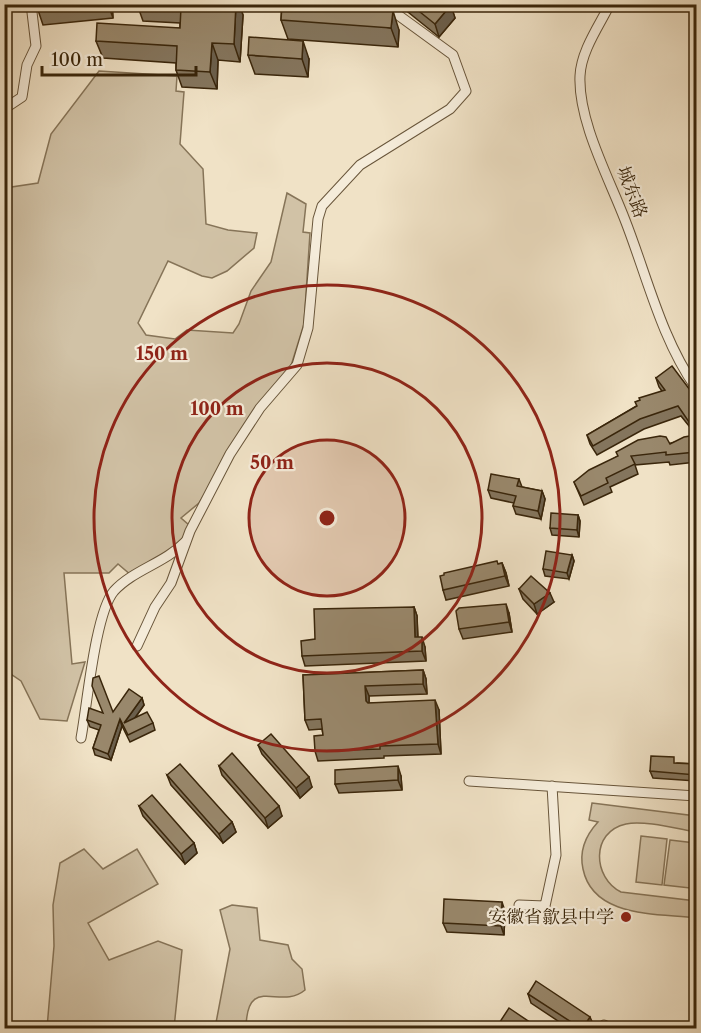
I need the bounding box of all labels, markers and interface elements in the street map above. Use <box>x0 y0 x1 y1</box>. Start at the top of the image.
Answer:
scale bar <box>42 39 196 77</box>
text: 100 m <box>51 49 103 71</box>
street label: 城东路 <box>612 163 652 221</box>
text: 150 m <box>136 343 188 365</box>
text: 100 m <box>190 398 244 420</box>
text: 50 m <box>250 452 294 474</box>
centre of rings <box>317 508 337 528</box>
place label: 安徽省歙县中学 <box>488 906 614 928</box>
marker: 安徽省歙县中学 <box>619 910 633 924</box>

